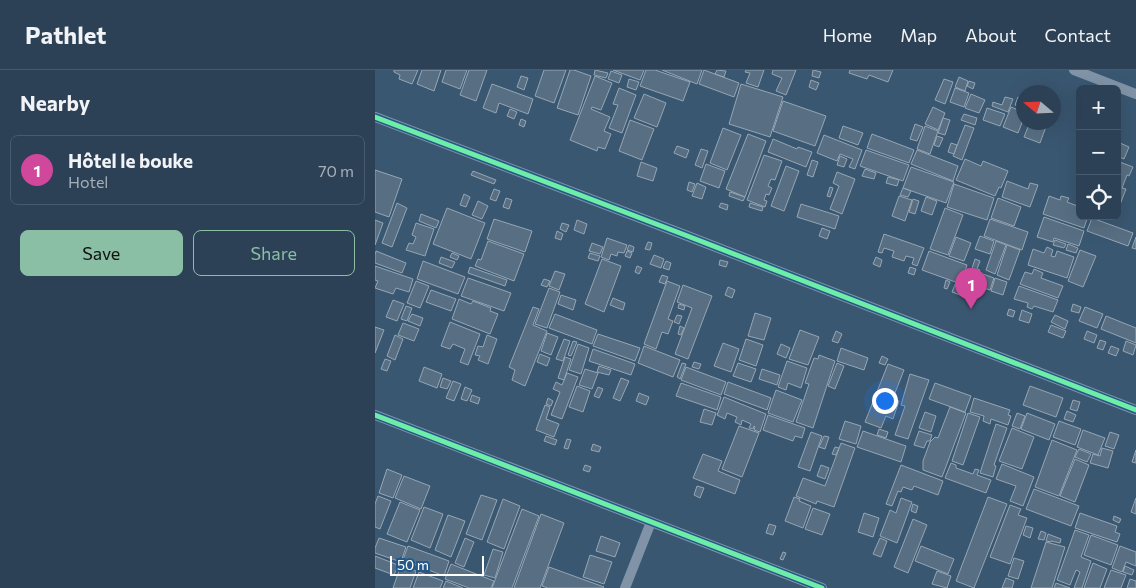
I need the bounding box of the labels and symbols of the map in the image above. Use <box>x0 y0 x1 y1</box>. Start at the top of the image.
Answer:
north arrow <box>1016 85 1061 130</box>
pin: 1 <box>955 268 987 309</box>
your location <box>872 388 898 414</box>
scale bar <box>390 553 484 576</box>

